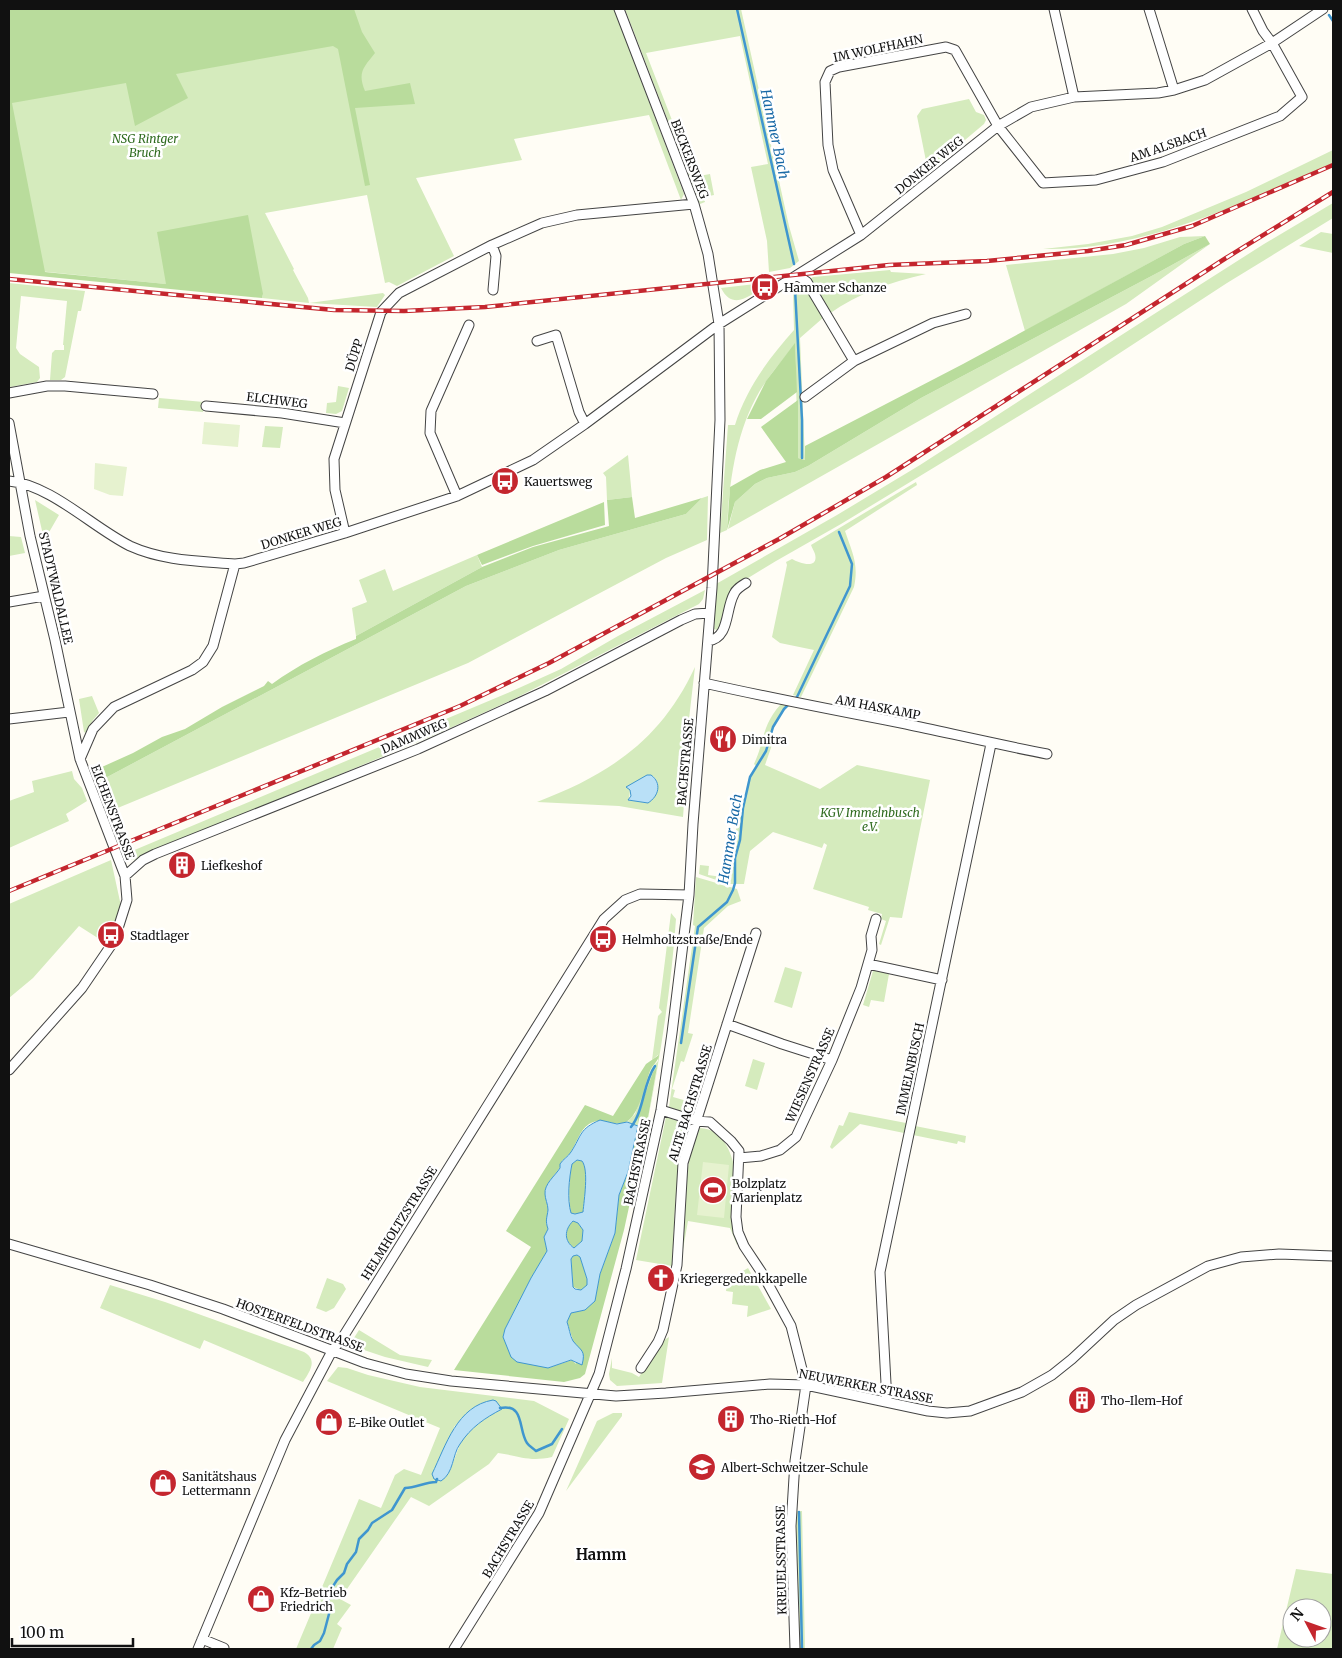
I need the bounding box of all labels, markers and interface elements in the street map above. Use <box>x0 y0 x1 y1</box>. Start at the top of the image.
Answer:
street label: IM WOLFHAHN <box>832 31 925 65</box>
water label: Hammer Bach <box>756 86 793 181</box>
street label: BECKERSWEG <box>668 117 712 201</box>
street label: AM ALSBACH <box>1127 125 1209 165</box>
park label: NSG Rintger Bruch <box>112 131 179 160</box>
street label: DONKER WEG <box>892 133 966 197</box>
bus stop icon: Hammer Schanze <box>750 272 780 302</box>
place label: Hammer Schanze <box>784 280 887 295</box>
street label: DÜPP <box>342 337 366 373</box>
street label: ELCHWEG <box>246 389 309 411</box>
bus stop icon: Kauertsweg <box>490 466 520 496</box>
place label: Kauertsweg <box>524 474 593 489</box>
street label: DONKER WEG <box>259 514 343 552</box>
street label: STADTWALDALLEE <box>36 530 76 646</box>
street label: AM HASKAMP <box>833 691 922 723</box>
street label: DAMMWEG <box>379 715 449 757</box>
street label: BACHSTRASSE <box>674 717 696 806</box>
restaurant icon: Dimitra <box>708 724 738 754</box>
place label: Dimitra <box>742 732 788 747</box>
street label: EICHENSTRASSE <box>88 763 138 862</box>
water label: Hammer Bach <box>714 792 746 887</box>
park label: KGV Immelnbusch e.V. <box>819 805 920 834</box>
building icon: Liefkeshof <box>167 850 197 880</box>
place label: Liefkeshof <box>201 858 263 873</box>
bus stop icon: Stadtlager <box>96 920 126 950</box>
bus stop icon: Helmholtzstraße/Ende <box>588 924 618 954</box>
place label: Stadtlager <box>130 928 190 943</box>
place label: Helmholtzstraße/Ende <box>622 932 753 947</box>
street label: IMMELNBUSCH <box>893 1021 927 1117</box>
street label: WIESENSTRASSE <box>782 1025 838 1126</box>
street label: ALTE BACHSTRASSE <box>665 1042 715 1164</box>
street label: BACHSTRASSE <box>621 1117 654 1206</box>
street label: HELMHOLTZSTRASSE <box>358 1163 440 1283</box>
sports icon: Bolzplatz Marienplatz <box>698 1175 728 1205</box>
place label: Bolzplatz Marienplatz <box>732 1176 803 1205</box>
church icon: Kriegergedenkkapelle <box>646 1263 676 1293</box>
place label: Kriegergedenkkapelle <box>680 1271 807 1286</box>
street label: HOSTERFELDSTRASSE <box>234 1295 366 1355</box>
street label: NEUWERKER STRASSE <box>798 1366 935 1406</box>
building icon: Tho-Ilem-Hof <box>1067 1385 1097 1415</box>
place label: Tho-Ilem-Hof <box>1101 1393 1183 1408</box>
building icon: Tho-Rieth-Hof <box>716 1404 746 1434</box>
shop icon: E-Bike Outlet <box>314 1407 344 1437</box>
place label: Tho-Rieth-Hof <box>750 1412 837 1427</box>
place label: E-Bike Outlet <box>348 1415 425 1430</box>
school or university icon: Albert-Schweitzer-Schule <box>687 1452 717 1482</box>
place label: Albert-Schweitzer-Schule <box>720 1460 868 1475</box>
shop icon: Sanitätshaus Lettermann <box>148 1468 178 1498</box>
place label: Sanitätshaus Lettermann <box>182 1469 257 1498</box>
street label: BACHSTRASSE <box>479 1497 537 1580</box>
street label: KREUELSSTRASSE <box>773 1505 789 1615</box>
district label: Hamm <box>576 1545 626 1564</box>
shop icon: Kfz-Betrieb Friedrich <box>246 1584 276 1614</box>
place label: Kfz-Betrieb Friedrich <box>280 1585 347 1614</box>
north arrow <box>1282 1598 1332 1648</box>
text: N <box>1287 1604 1308 1625</box>
scale bar <box>12 1616 134 1648</box>
text: 100 m <box>20 1623 64 1642</box>

